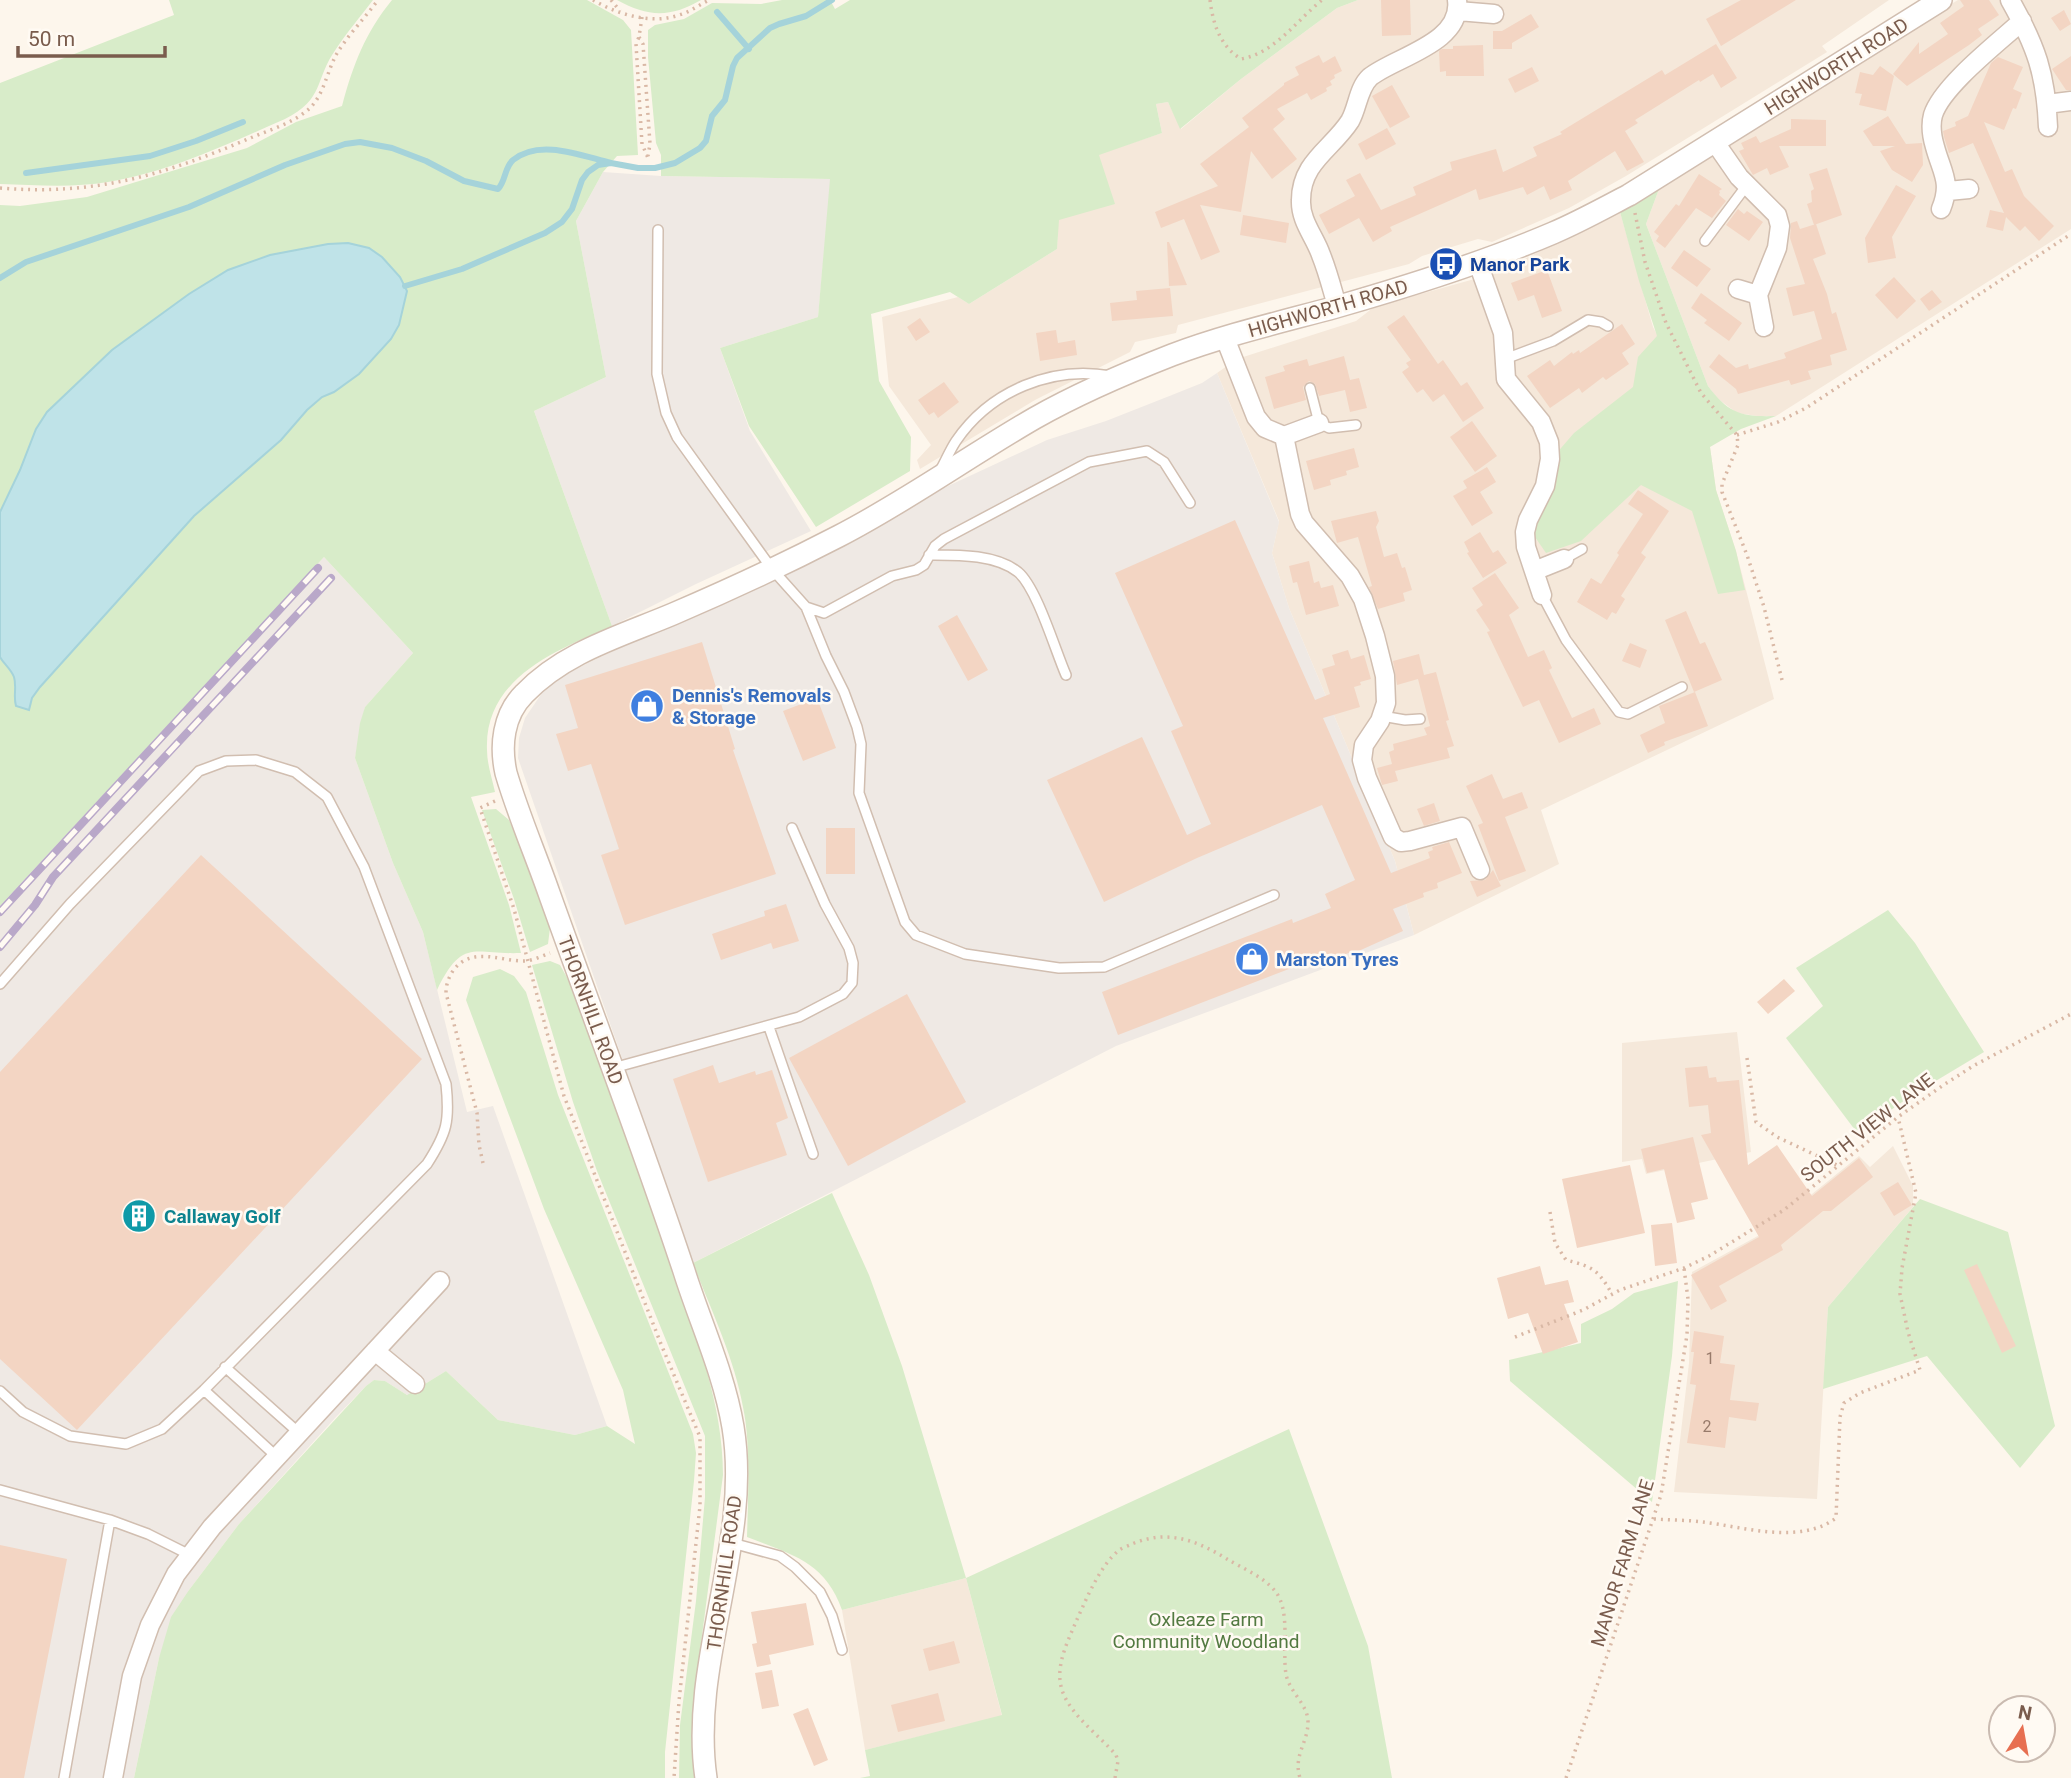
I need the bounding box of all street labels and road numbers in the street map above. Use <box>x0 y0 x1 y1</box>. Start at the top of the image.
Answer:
street label: HIGHWORTH ROAD <box>1760 13 1912 120</box>
street label: HIGHWORTH ROAD <box>1246 275 1411 342</box>
street label: THORNHILL ROAD <box>553 933 628 1088</box>
street label: SOUTH VIEW LANE <box>1796 1068 1939 1187</box>
street label: MANOR FARM LANE <box>1586 1477 1659 1650</box>
street label: THORNHILL ROAD <box>702 1494 747 1652</box>

